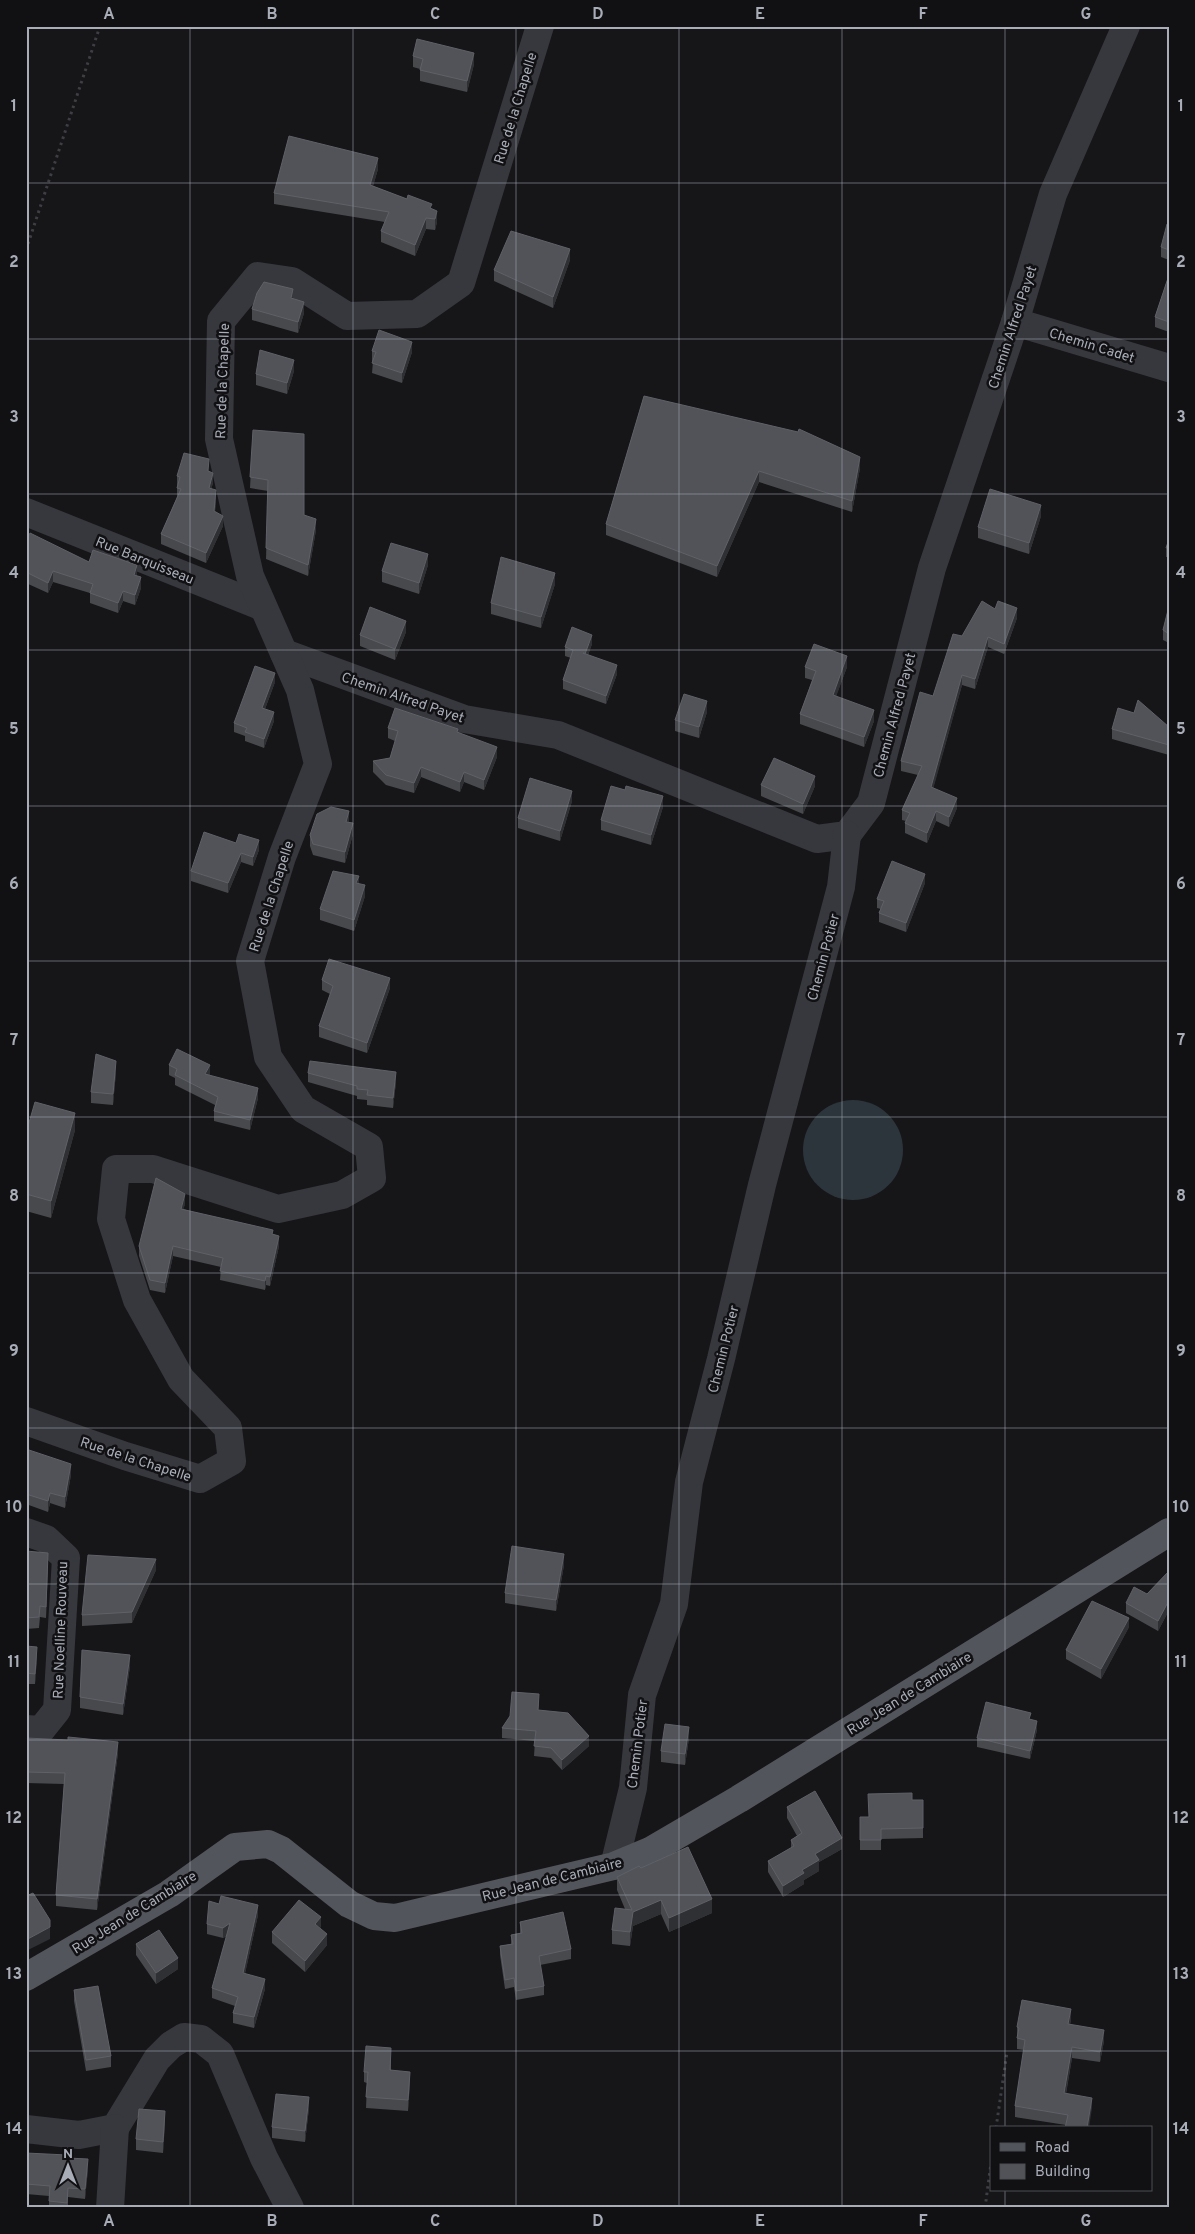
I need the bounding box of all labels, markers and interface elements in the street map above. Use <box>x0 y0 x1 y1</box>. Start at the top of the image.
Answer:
text: A <box>103 5 115 25</box>
text: B <box>266 5 278 25</box>
text: C <box>430 5 440 25</box>
text: D <box>592 5 604 25</box>
text: E <box>755 5 765 25</box>
text: F <box>918 5 928 25</box>
text: G <box>1081 5 1091 25</box>
street label: Rue de la Chapelle <box>491 51 541 166</box>
text: 1 <box>11 97 17 117</box>
text: 1 <box>1178 97 1184 117</box>
text: 2 <box>9 253 19 273</box>
text: 2 <box>1176 253 1186 273</box>
street label: Chemin Alfred Payet <box>985 264 1041 391</box>
street label: Rue de la Chapelle <box>213 323 234 439</box>
street label: Chemin Cadet <box>1047 325 1136 368</box>
text: 3 <box>9 408 19 428</box>
text: 3 <box>1176 408 1186 428</box>
street label: Rue Barquisseau <box>93 534 196 589</box>
text: 4 <box>9 564 19 584</box>
text: 4 <box>1176 564 1186 584</box>
street label: Chemin Alfred Payet <box>871 651 920 780</box>
street label: Chemin Alfred Payet <box>339 669 466 727</box>
text: 5 <box>9 720 19 740</box>
text: 5 <box>1176 720 1186 740</box>
street label: Rue de la Chapelle <box>246 839 298 954</box>
text: 6 <box>9 875 19 895</box>
text: 6 <box>1176 875 1186 895</box>
street label: Chemin Potier <box>805 911 844 1003</box>
text: 7 <box>10 1031 18 1051</box>
text: 7 <box>1177 1031 1185 1051</box>
text: 8 <box>9 1187 19 1207</box>
text: 8 <box>1176 1187 1186 1207</box>
street label: Chemin Potier <box>705 1303 744 1395</box>
text: 9 <box>9 1342 19 1362</box>
text: 9 <box>1176 1342 1186 1362</box>
street label: Rue de la Chapelle <box>78 1434 193 1486</box>
text: 10 <box>6 1498 22 1518</box>
text: 10 <box>1173 1498 1189 1518</box>
street label: Rue Noelline Rouveau <box>51 1561 72 1699</box>
street label: Rue Jean de Cambiaire <box>844 1649 975 1740</box>
text: 11 <box>8 1653 20 1673</box>
text: 11 <box>1175 1653 1187 1673</box>
street label: Chemin Potier <box>625 1698 652 1790</box>
text: 12 <box>6 1809 22 1829</box>
text: 12 <box>1173 1809 1189 1829</box>
street label: Rue Jean de Cambiaire <box>481 1855 624 1906</box>
street label: Rue Jean de Cambiaire <box>69 1868 200 1959</box>
text: 13 <box>6 1965 22 1985</box>
text: 13 <box>1173 1965 1189 1985</box>
text: 14 <box>6 2120 22 2140</box>
text: 14 <box>1173 2120 1189 2140</box>
legend <box>990 2126 1152 2192</box>
text: Road <box>1035 2139 1070 2158</box>
north arrow <box>42 2142 92 2192</box>
text: N <box>63 2146 73 2163</box>
text: Building <box>1035 2163 1090 2182</box>
text: A <box>103 2212 115 2232</box>
text: B <box>266 2212 278 2232</box>
text: C <box>430 2212 440 2232</box>
text: D <box>592 2212 604 2232</box>
text: E <box>755 2212 765 2232</box>
text: F <box>918 2212 928 2232</box>
text: G <box>1081 2212 1091 2232</box>

